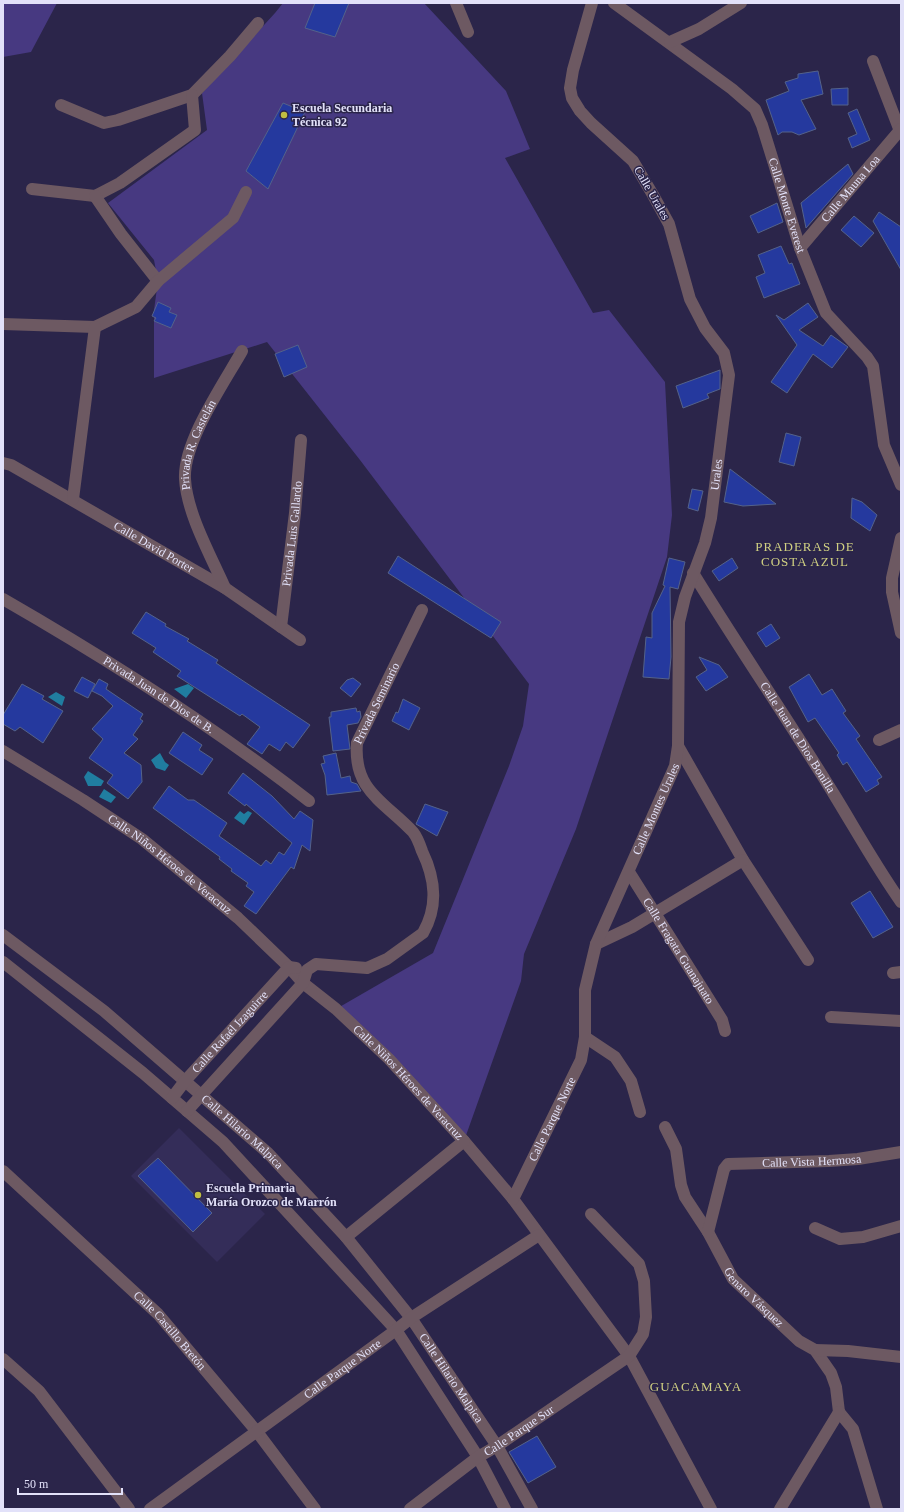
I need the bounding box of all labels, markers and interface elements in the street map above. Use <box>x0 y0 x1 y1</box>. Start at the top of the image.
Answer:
place label: Escuela Secundaria Técnica 92 <box>292 101 392 129</box>
marker: Escuela Secundaria Técnica 92 <box>279 110 289 120</box>
street label: Calle Mauna Loa <box>818 152 883 225</box>
street label: Calle Monte Everest <box>766 156 808 256</box>
street label: Calle Urales <box>631 164 673 223</box>
street label: Privada R. Castelán <box>178 397 219 491</box>
street label: Urales <box>708 458 725 491</box>
street label: Privada Luis Gallardo <box>279 480 305 587</box>
street label: Calle David Porter <box>111 519 196 576</box>
district label: PRADERAS DE COSTA AZUL <box>755 539 855 569</box>
street label: Privada Juan de Dios de B. <box>101 654 217 736</box>
street label: Privada Seminario <box>351 660 402 746</box>
street label: Calle Juan de Dios Bonilla <box>757 679 839 796</box>
street label: Calle Montes Urales <box>629 761 682 857</box>
street label: Calle Niños Héroes de Veracruz <box>105 811 235 917</box>
street label: Calle Fragata Guanajuato <box>640 895 717 1006</box>
street label: Calle Rafaél Izaguirre <box>189 988 271 1076</box>
street label: Calle Niños Héroes de Veracruz <box>350 1022 467 1143</box>
street label: Calle Parque Norte <box>526 1075 579 1163</box>
street label: Calle Hilario Malpica <box>199 1092 287 1172</box>
street label: Calle Vista Hermosa <box>762 1151 863 1170</box>
place label: Escuela Primaria María Orozco de Marrón <box>206 1181 337 1209</box>
marker: Escuela Primaria María Orozco de Marrón <box>193 1190 203 1200</box>
street label: Genaro Vásquez <box>721 1265 787 1330</box>
street label: Calle Castillo Bretón <box>131 1288 209 1373</box>
street label: Calle Hilario Malpica <box>416 1331 487 1426</box>
street label: Calle Parque Norte <box>301 1336 384 1402</box>
district label: GUACAMAYA <box>650 1379 742 1394</box>
street label: Calle Parque Sur <box>481 1402 556 1459</box>
scale bar <box>18 1470 122 1496</box>
text: 50 m <box>24 1477 49 1491</box>

